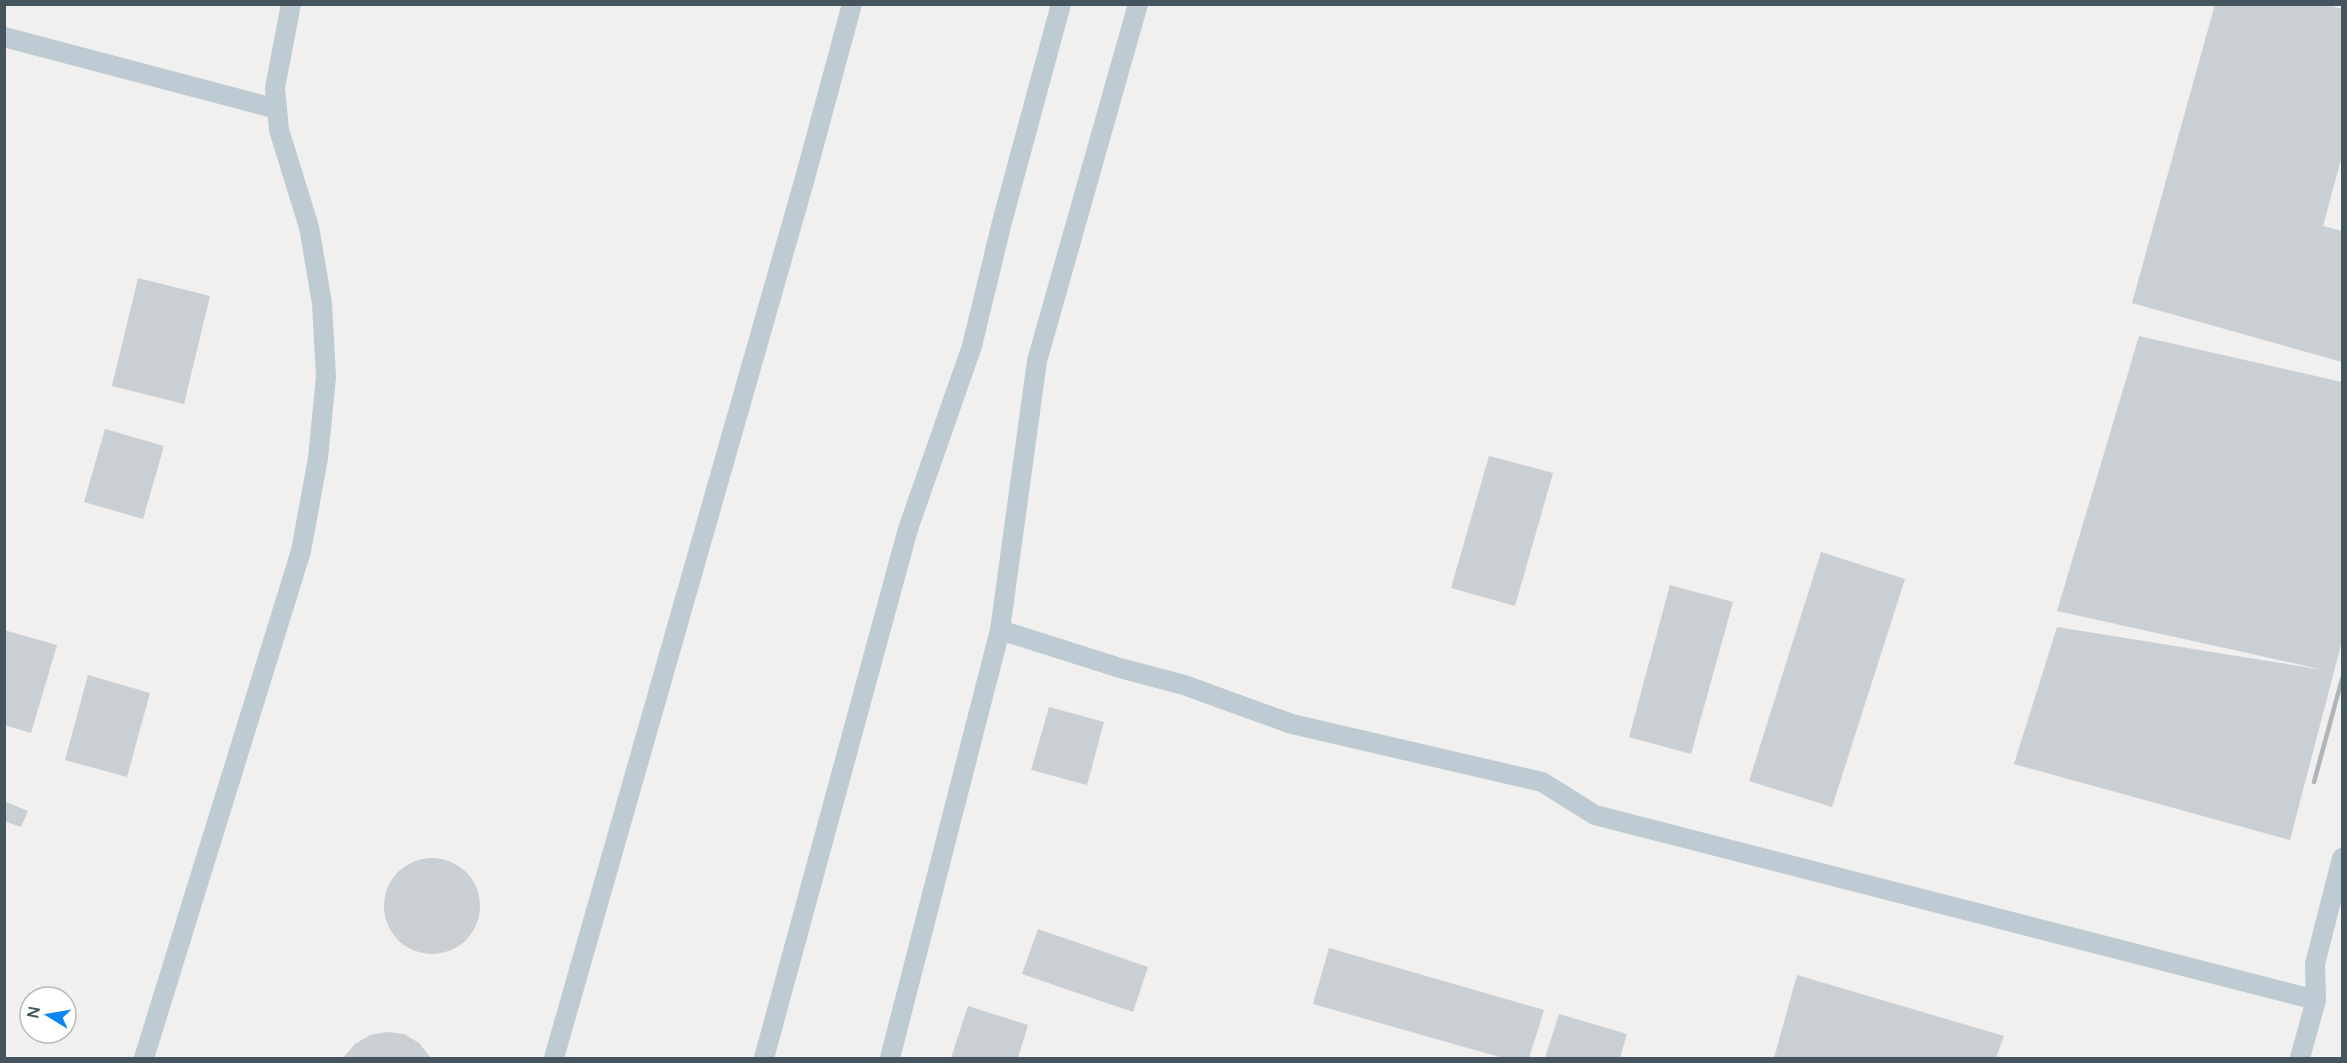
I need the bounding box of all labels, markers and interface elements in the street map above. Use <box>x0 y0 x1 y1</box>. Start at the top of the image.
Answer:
north arrow <box>18 985 78 1045</box>
text: N <box>21 1004 45 1020</box>

